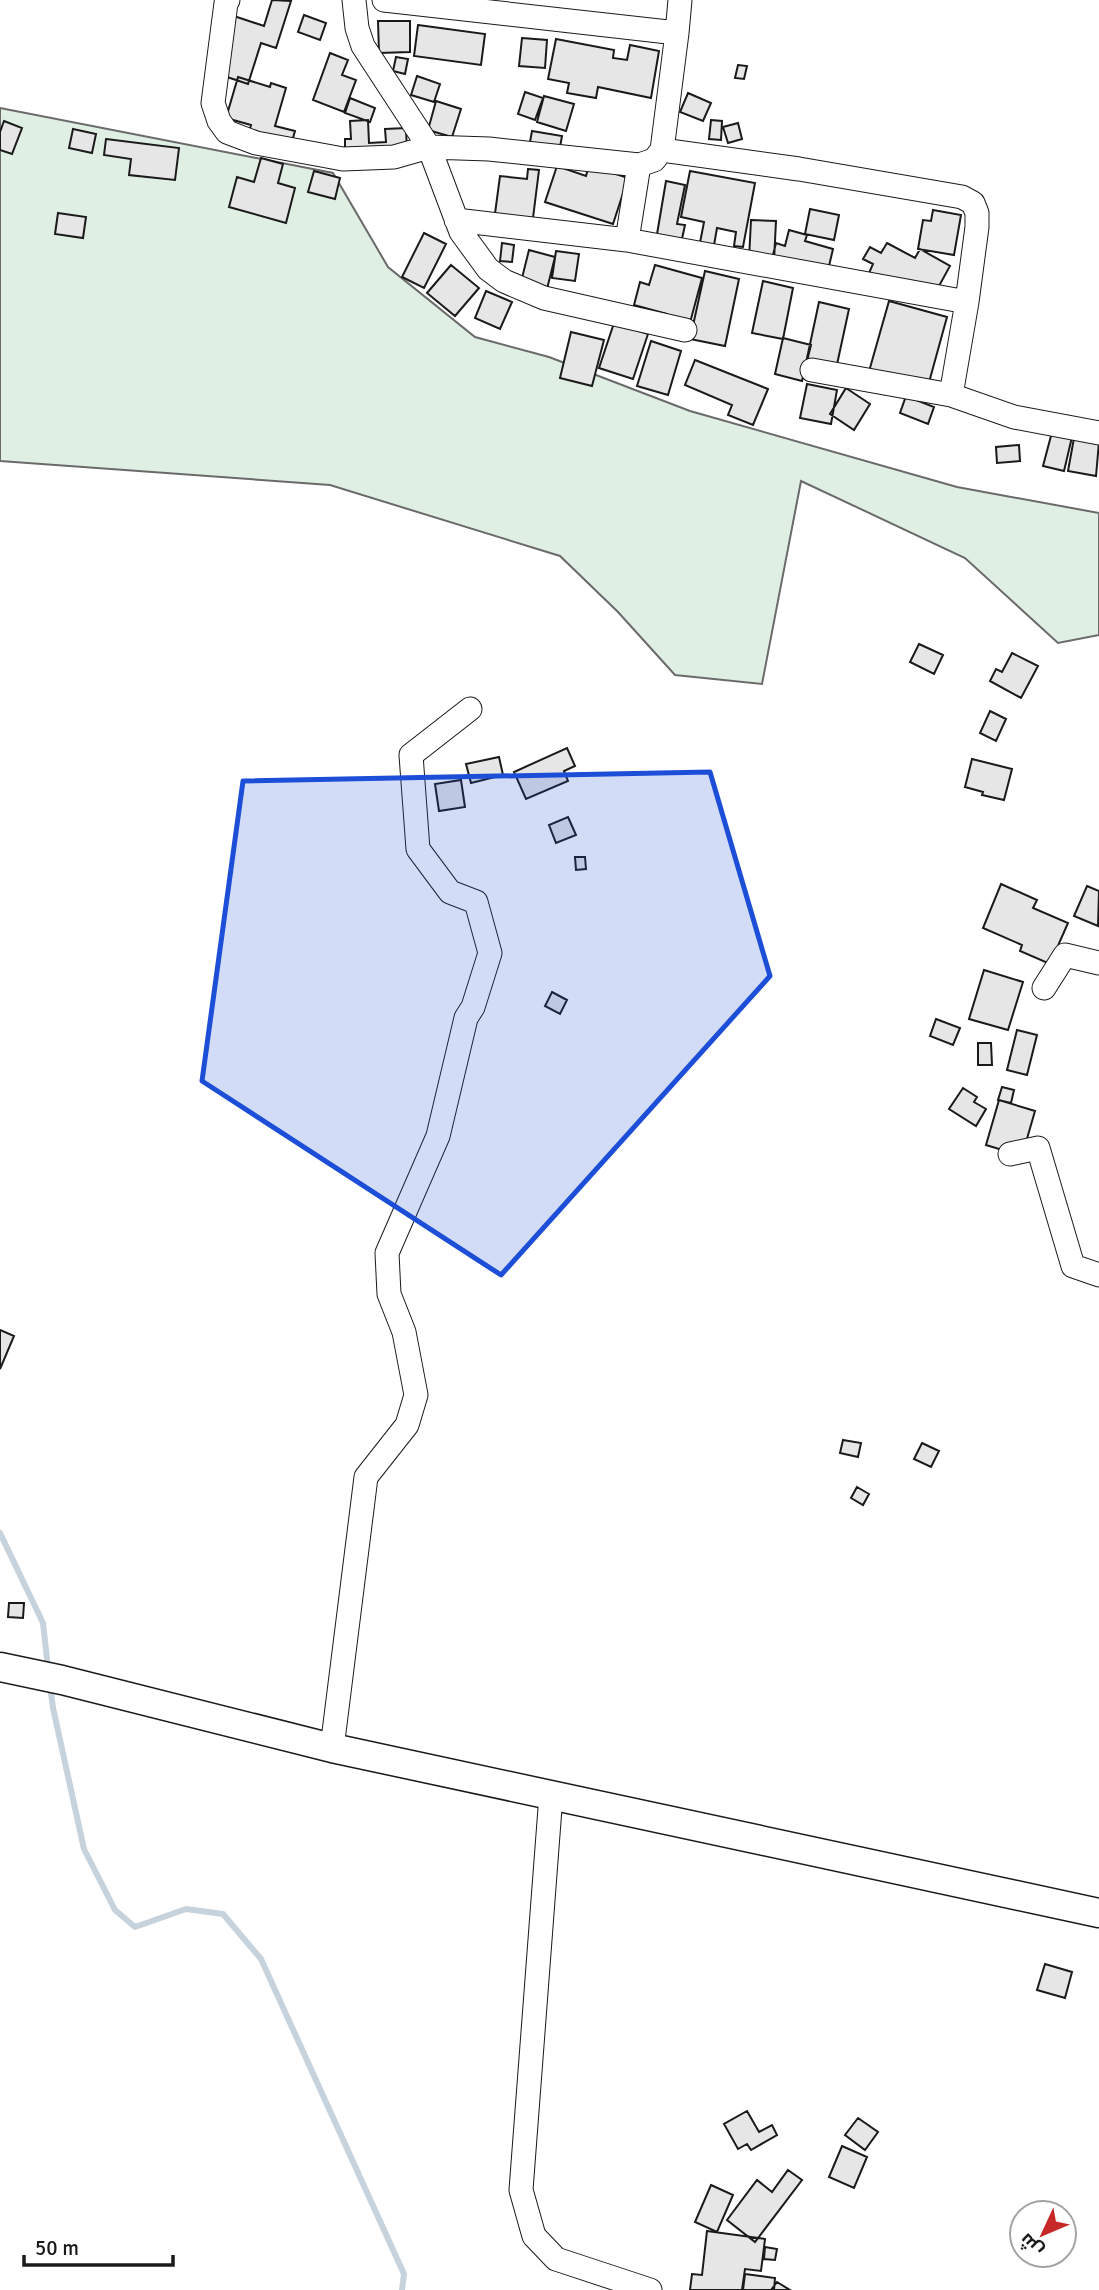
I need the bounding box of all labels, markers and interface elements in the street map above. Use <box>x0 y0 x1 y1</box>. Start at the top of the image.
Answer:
north arrow <box>1008 2199 1078 2269</box>
scale bar <box>24 2224 173 2268</box>
text: ش <box>1014 2228 1049 2262</box>
text: 50 m <box>35 2235 79 2261</box>

